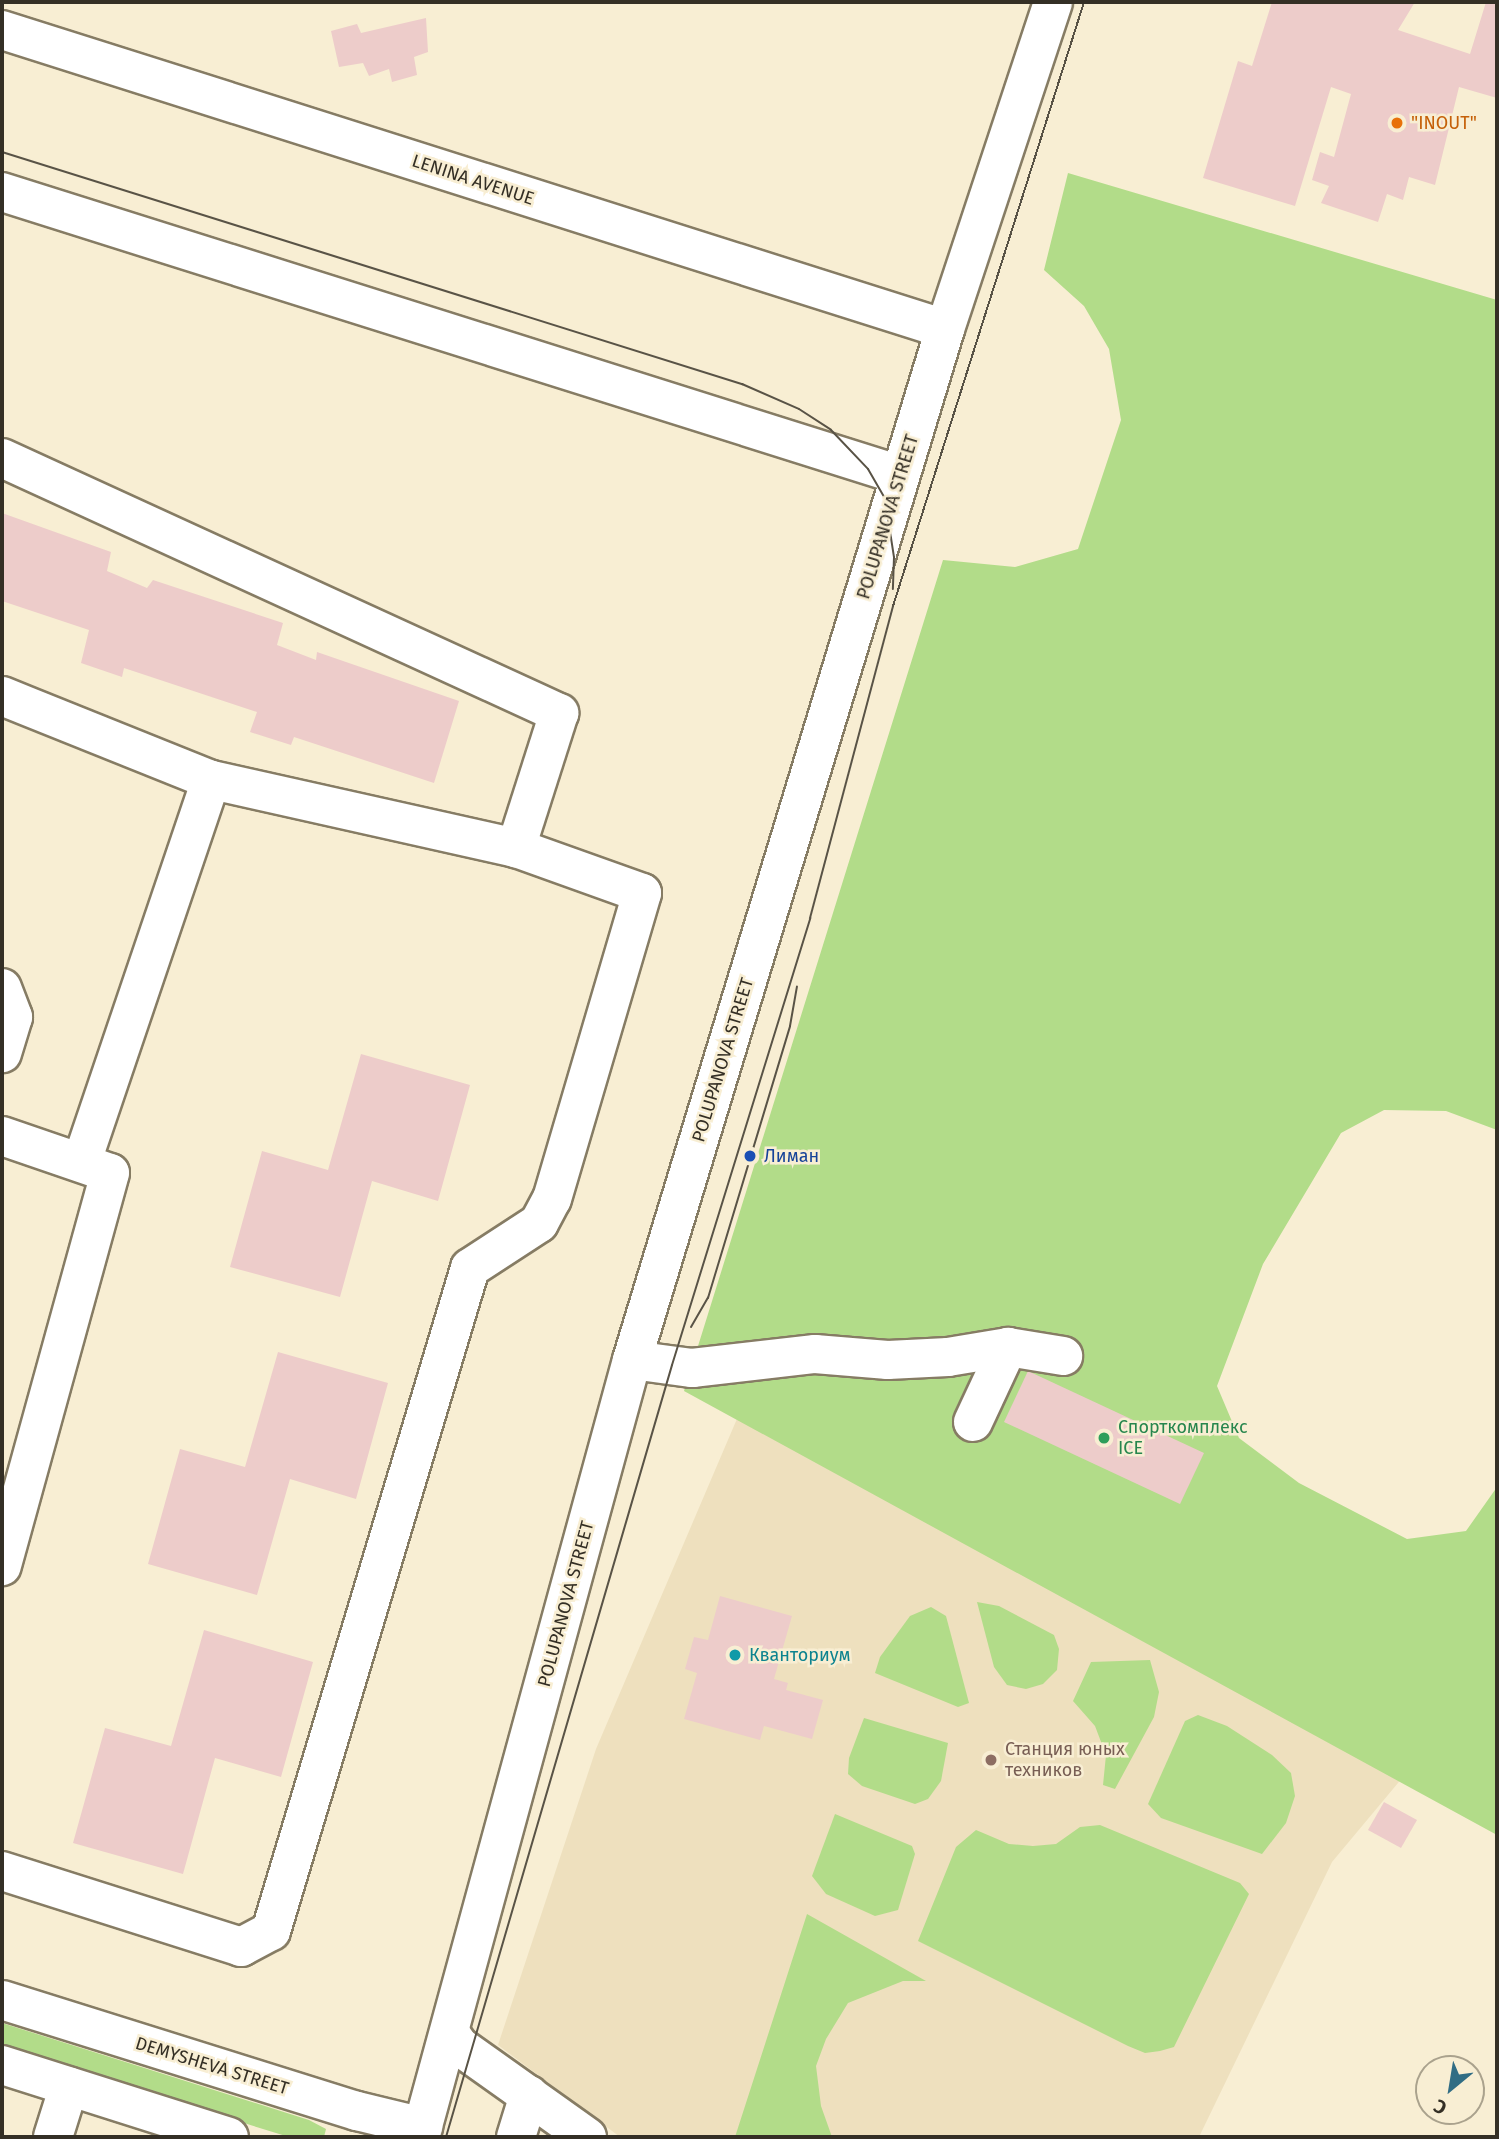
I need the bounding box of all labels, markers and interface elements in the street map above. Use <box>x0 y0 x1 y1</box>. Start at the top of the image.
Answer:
place label: "INOUT" <box>1411 112 1477 134</box>
marker: "INOUT" <box>1389 115 1405 131</box>
street label: LENINA AVENUE <box>409 150 537 210</box>
street label: POLUPANOVA STREET <box>853 432 923 602</box>
street label: POLUPANOVA STREET <box>688 975 758 1145</box>
place label: Лиман <box>764 1145 819 1167</box>
marker: Лиман <box>742 1148 758 1164</box>
place label: Спорткомплекс ICE <box>1118 1417 1248 1460</box>
marker: Спорткомплекс ICE <box>1096 1430 1112 1446</box>
street label: POLUPANOVA STREET <box>533 1519 599 1689</box>
place label: Кванториум <box>749 1644 851 1666</box>
marker: Кванториум <box>727 1647 743 1663</box>
place label: Станция юных техников <box>1005 1739 1125 1782</box>
marker: Станция юных техников <box>983 1752 999 1768</box>
street label: DEMYSHEVA STREET <box>133 2032 291 2100</box>
north arrow <box>1415 2055 1485 2125</box>
text: С <box>1430 2094 1451 2120</box>

